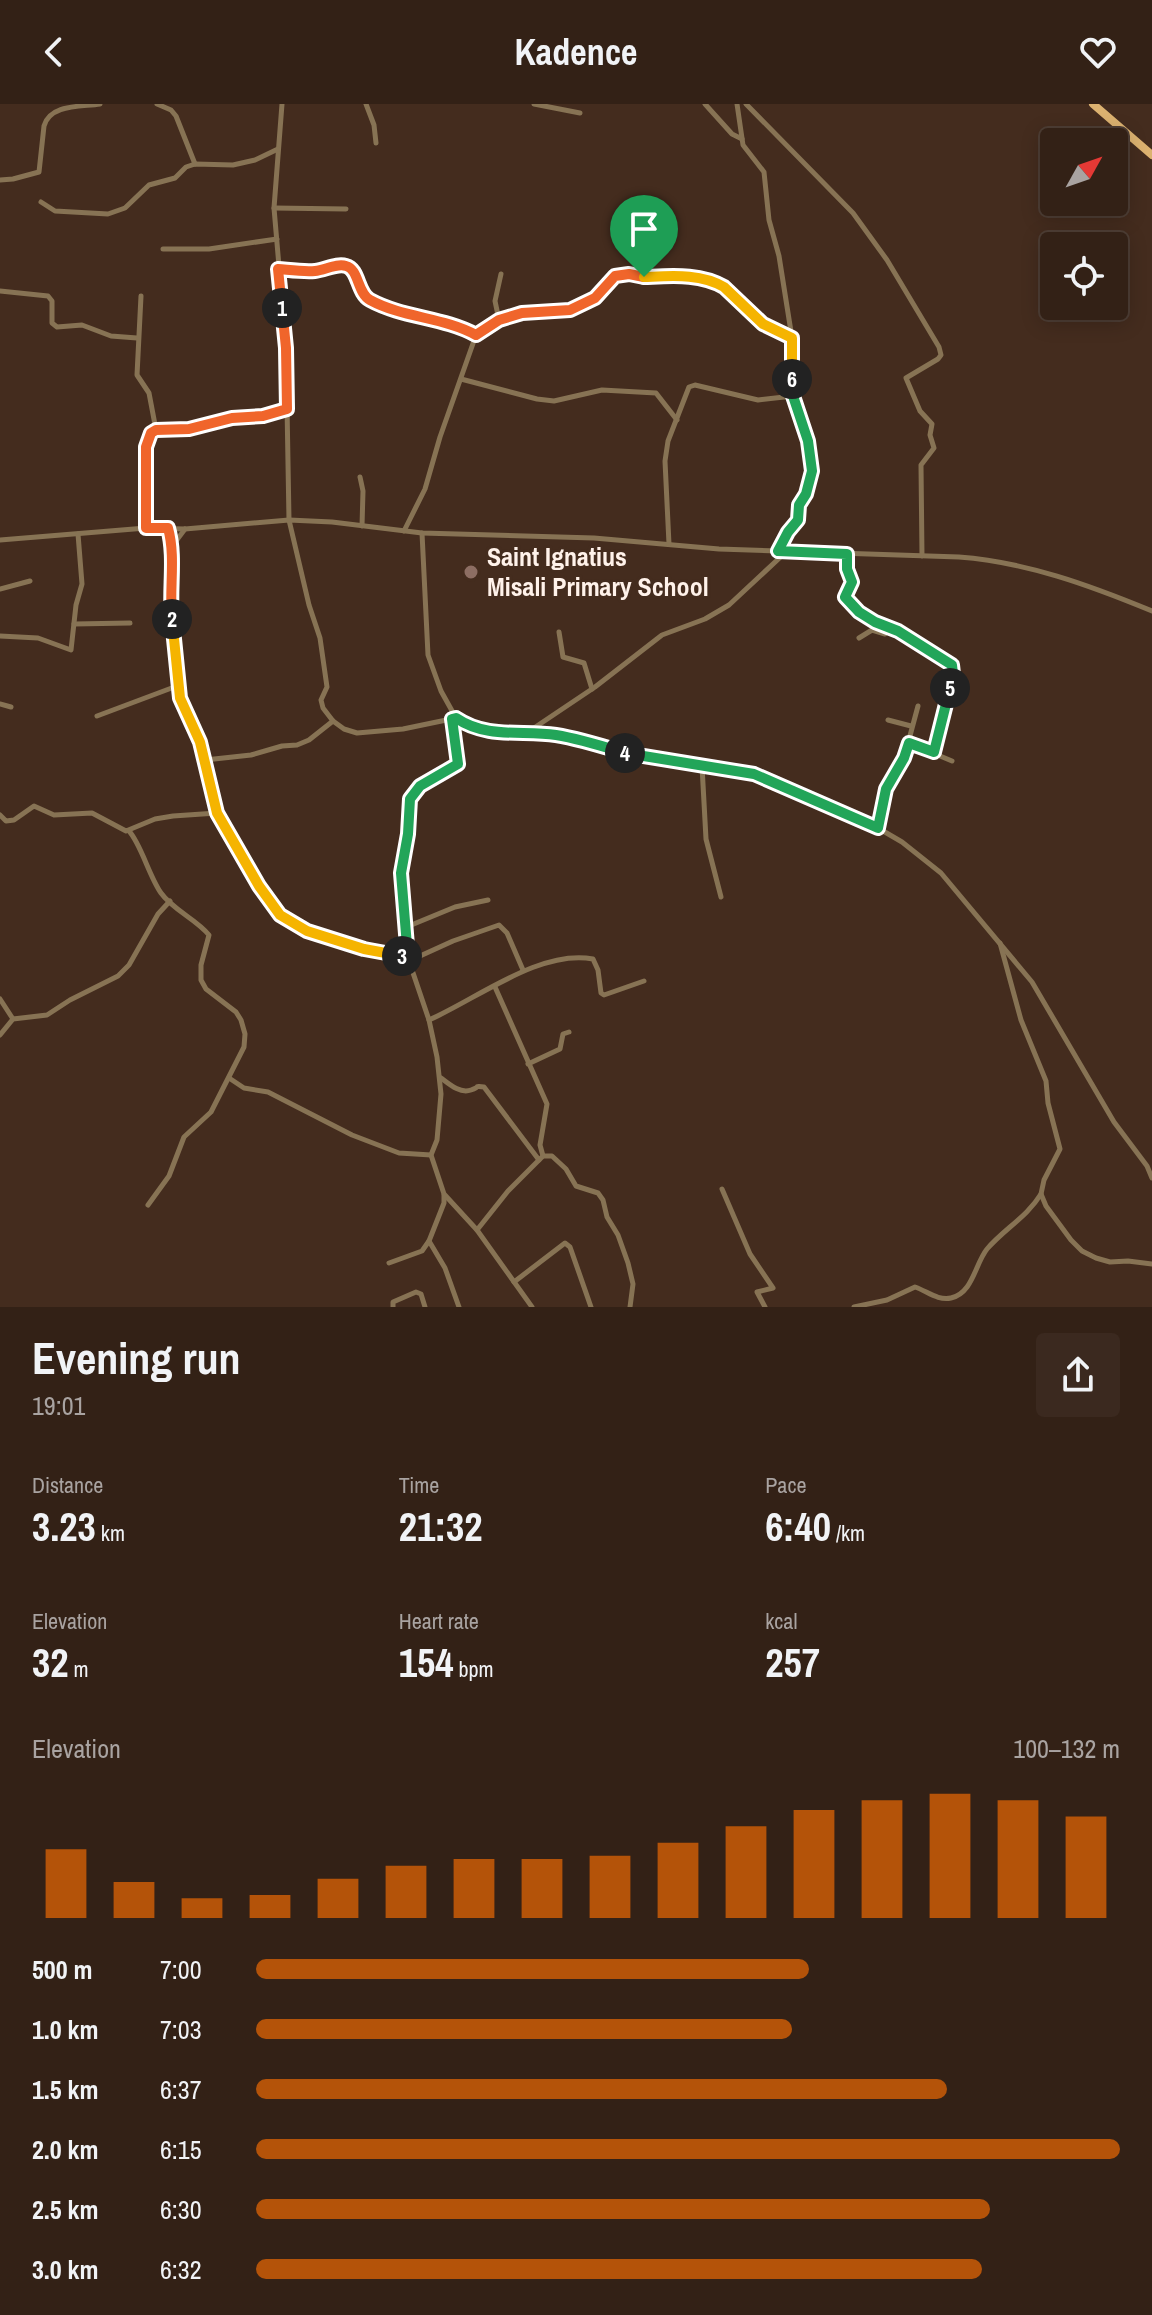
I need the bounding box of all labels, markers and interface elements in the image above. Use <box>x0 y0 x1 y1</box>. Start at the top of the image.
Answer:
text: Kadence <box>514 28 638 76</box>
icon: back <box>32 30 76 74</box>
icon: heart <box>1076 30 1120 74</box>
north arrow <box>1040 128 1128 216</box>
map controls <box>1040 128 1128 320</box>
pin <box>610 195 678 277</box>
icon: arrive <box>622 207 666 251</box>
button: locate <box>1040 232 1128 320</box>
pin: 1 <box>262 288 302 328</box>
text: 1 <box>277 293 287 323</box>
pin: 6 <box>772 359 812 399</box>
text: 6 <box>787 364 797 394</box>
place label: Saint Ignatius Misali Primary School <box>487 539 709 604</box>
marker: Saint Ignatius Misali Primary School <box>462 563 480 581</box>
pin: 2 <box>152 599 192 639</box>
text: 2 <box>167 604 177 634</box>
pin: 5 <box>930 668 970 708</box>
text: 5 <box>945 673 955 703</box>
pin: 4 <box>605 733 645 773</box>
text: 4 <box>620 738 630 768</box>
pin: 3 <box>382 936 422 976</box>
text: 3 <box>397 941 407 971</box>
text: Evening run <box>32 1328 241 1388</box>
button: share <box>1036 1333 1120 1417</box>
text: 19:01 <box>32 1388 85 1423</box>
text: Distance <box>32 1470 103 1500</box>
text: Time <box>399 1470 439 1500</box>
text: Pace <box>765 1470 806 1500</box>
text: 3.23 <box>32 1500 96 1553</box>
text: 21:32 <box>399 1500 483 1553</box>
text: 6:40 <box>765 1500 831 1553</box>
text: km <box>96 1518 125 1548</box>
text: /km <box>831 1518 865 1548</box>
text: Elevation <box>32 1606 107 1636</box>
text: Heart rate <box>399 1606 479 1636</box>
text: kcal <box>765 1606 797 1636</box>
text: 32 <box>32 1636 68 1689</box>
text: 154 <box>399 1636 453 1689</box>
text: 257 <box>765 1636 820 1689</box>
text: m <box>68 1654 89 1684</box>
text: bpm <box>453 1654 494 1684</box>
text: Elevation <box>32 1731 121 1766</box>
text: 100–132 m <box>1013 1731 1120 1766</box>
text: 500 m <box>32 1952 92 1987</box>
text: 7:00 <box>160 1952 202 1987</box>
text: 1.0 km <box>32 2012 98 2047</box>
text: 7:03 <box>160 2012 202 2047</box>
text: 1.5 km <box>32 2072 98 2107</box>
text: 6:37 <box>160 2072 202 2107</box>
text: 2.0 km <box>32 2132 98 2167</box>
text: 6:15 <box>160 2132 202 2167</box>
text: 2.5 km <box>32 2192 98 2227</box>
text: 6:30 <box>160 2192 202 2227</box>
text: 3.0 km <box>32 2252 98 2287</box>
text: 6:32 <box>160 2252 202 2287</box>

